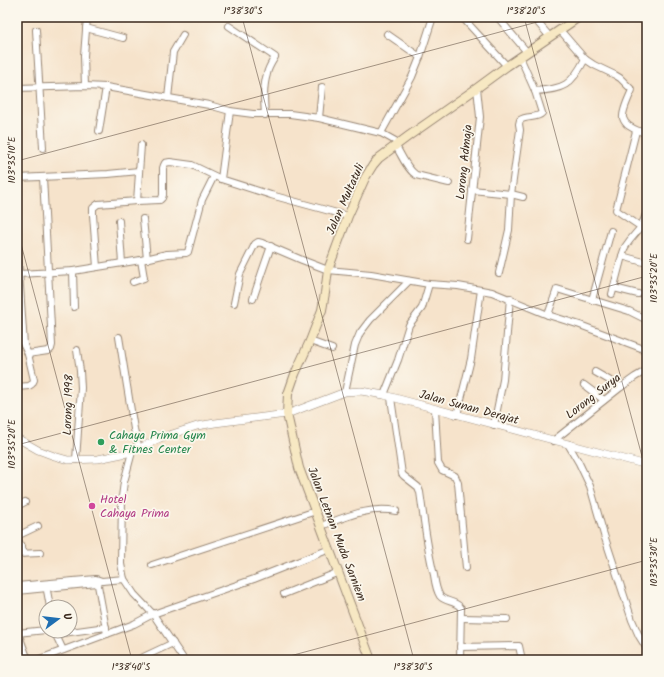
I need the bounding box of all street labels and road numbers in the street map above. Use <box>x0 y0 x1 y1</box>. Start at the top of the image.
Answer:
street label: Lorong Admaja <box>451 123 478 201</box>
street label: Jalan Multatuli <box>321 160 370 238</box>
street label: Lorong Surya <box>562 368 625 424</box>
street label: Lorong 1998 <box>58 373 79 436</box>
street label: Jalan Sunan Derajat <box>417 385 521 430</box>
street label: Jalan Letnan Muda Sarniem <box>302 464 371 605</box>

